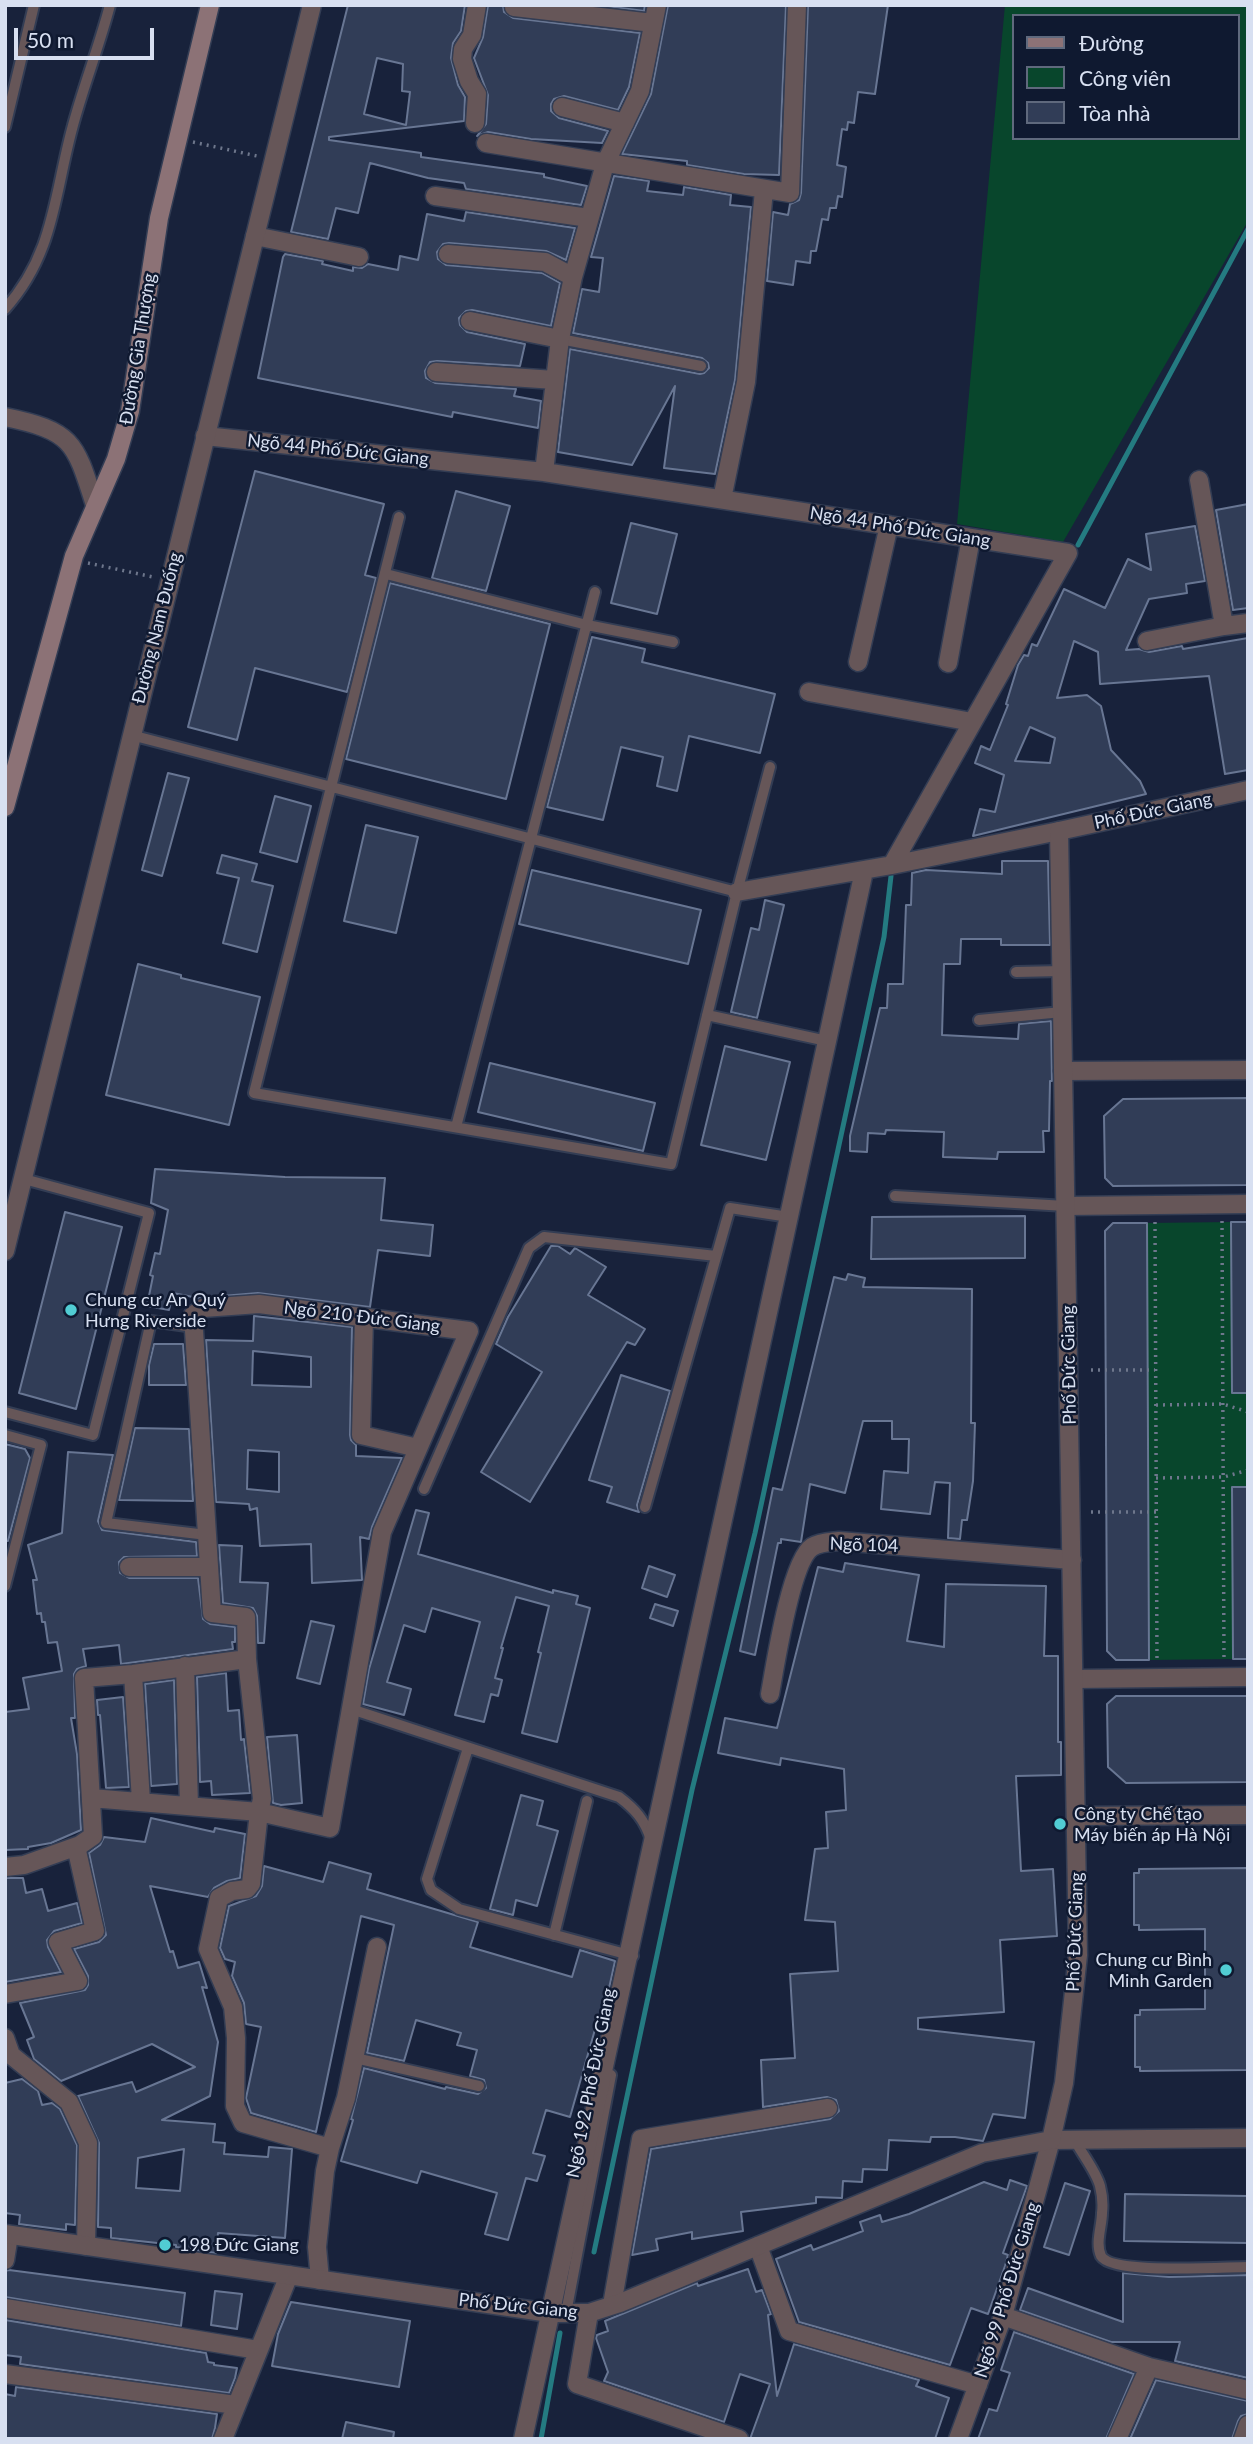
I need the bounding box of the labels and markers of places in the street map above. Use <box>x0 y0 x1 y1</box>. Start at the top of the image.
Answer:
place label: Chung cư An Quý Hưng Riverside <box>85 1289 226 1332</box>
marker: Chung cư An Quý Hưng Riverside <box>63 1302 79 1318</box>
place label: Công ty Chế tạo Máy biến áp Hà Nội <box>1074 1803 1230 1846</box>
marker: Công ty Chế tạo Máy biến áp Hà Nội <box>1052 1816 1068 1832</box>
place label: Chung cư Bình Minh Garden <box>1095 1949 1212 1992</box>
marker: Chung cư Bình Minh Garden <box>1218 1962 1234 1978</box>
place label: 198 Đức Giang <box>179 2234 299 2256</box>
marker: 198 Đức Giang <box>157 2237 173 2253</box>

